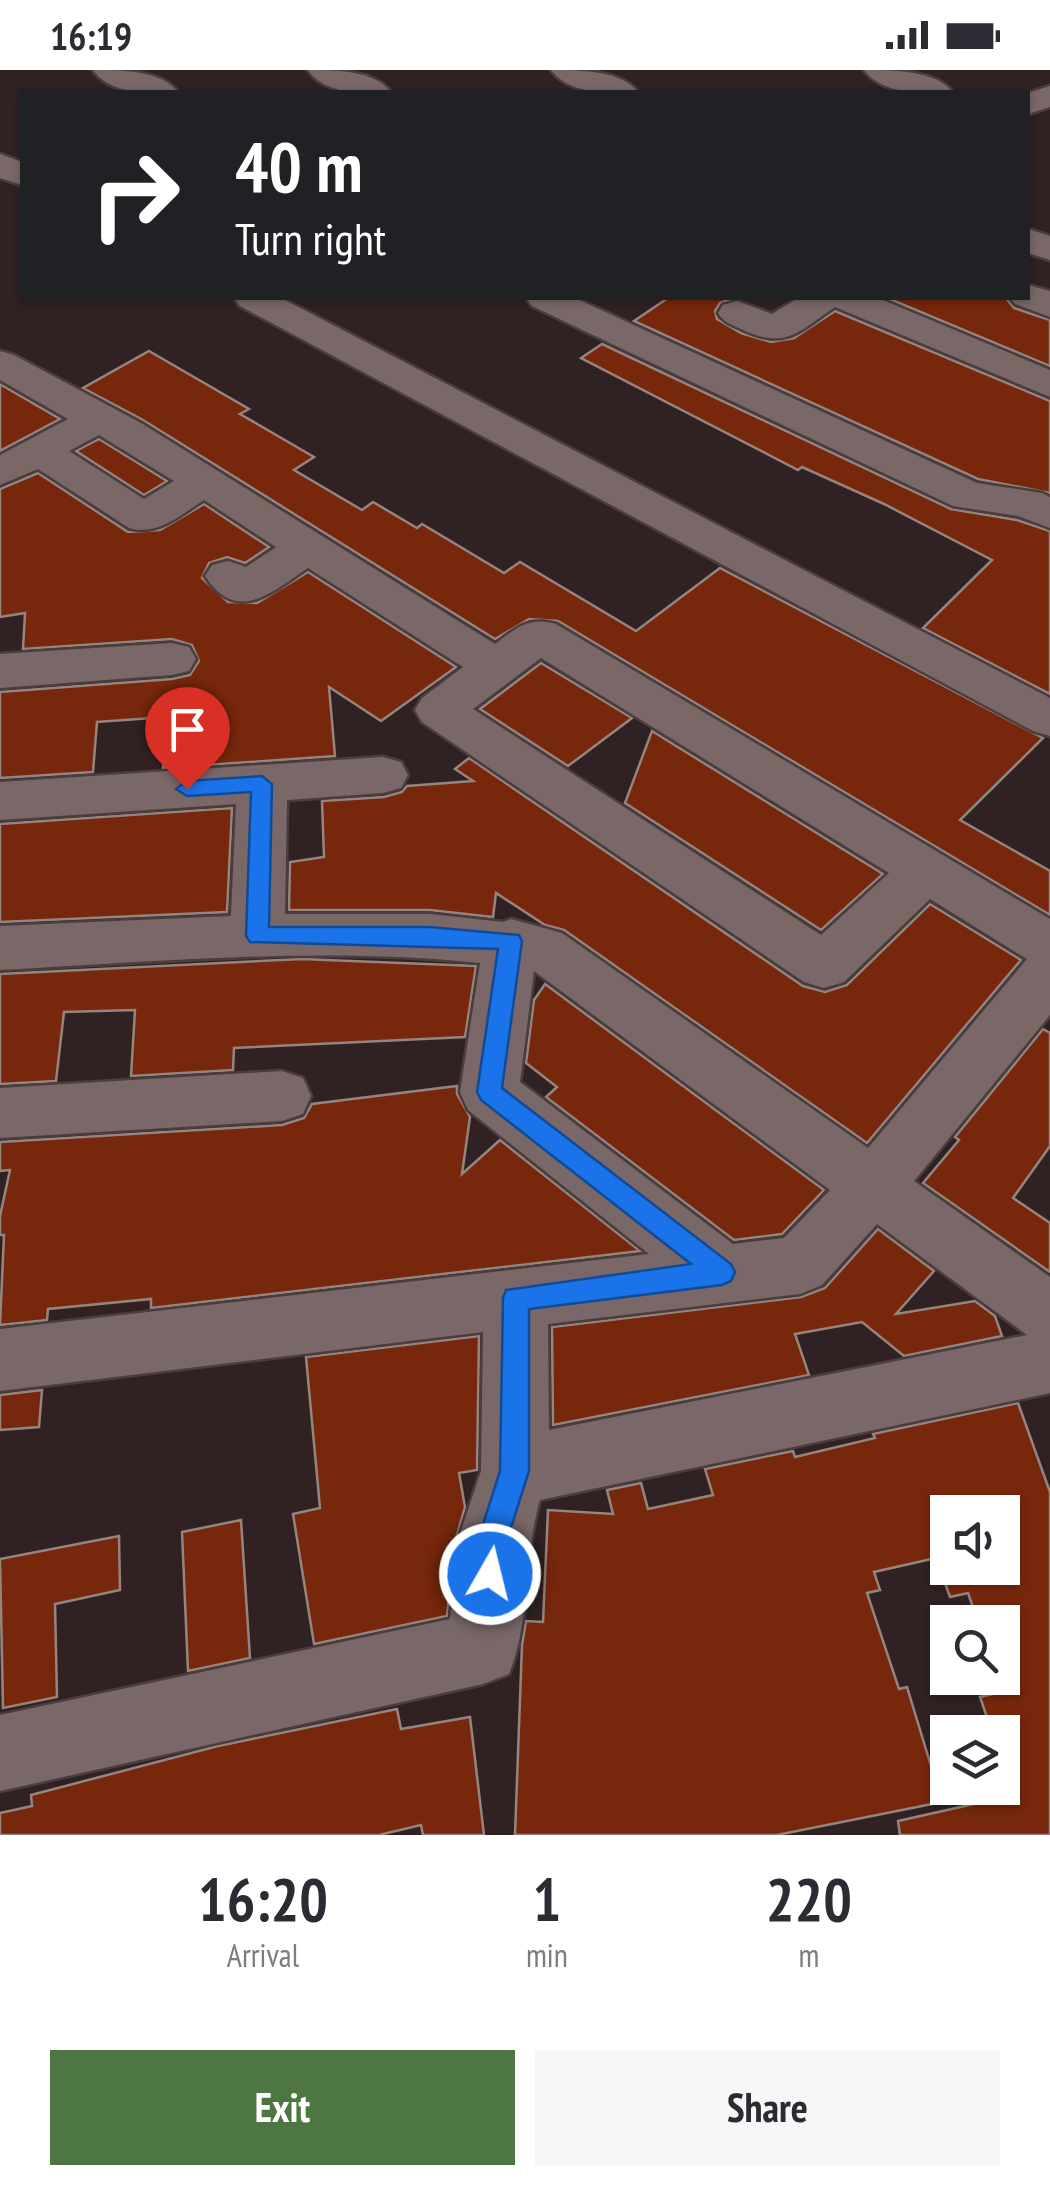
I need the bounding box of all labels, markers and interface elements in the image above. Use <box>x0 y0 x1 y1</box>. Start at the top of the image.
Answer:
text: 16:19 <box>50 11 132 60</box>
text: 40 m <box>235 121 363 211</box>
icon: right <box>70 130 200 260</box>
text: Turn right <box>235 209 386 267</box>
pin <box>145 687 230 790</box>
icon: arrive <box>160 702 215 757</box>
map controls <box>930 1495 1020 1805</box>
button: sound <box>930 1495 1020 1585</box>
position arrow <box>438 1522 542 1626</box>
button: search <box>930 1605 1020 1695</box>
button: layers <box>930 1715 1020 1805</box>
text: 16:20 <box>198 1860 328 1938</box>
text: 1 <box>533 1860 561 1938</box>
text: 220 <box>766 1860 852 1938</box>
text: Arrival <box>227 1934 299 1976</box>
text: min <box>526 1934 568 1976</box>
text: m <box>798 1934 819 1976</box>
button: Exit <box>50 2050 515 2165</box>
button: Share <box>535 2050 1000 2165</box>

